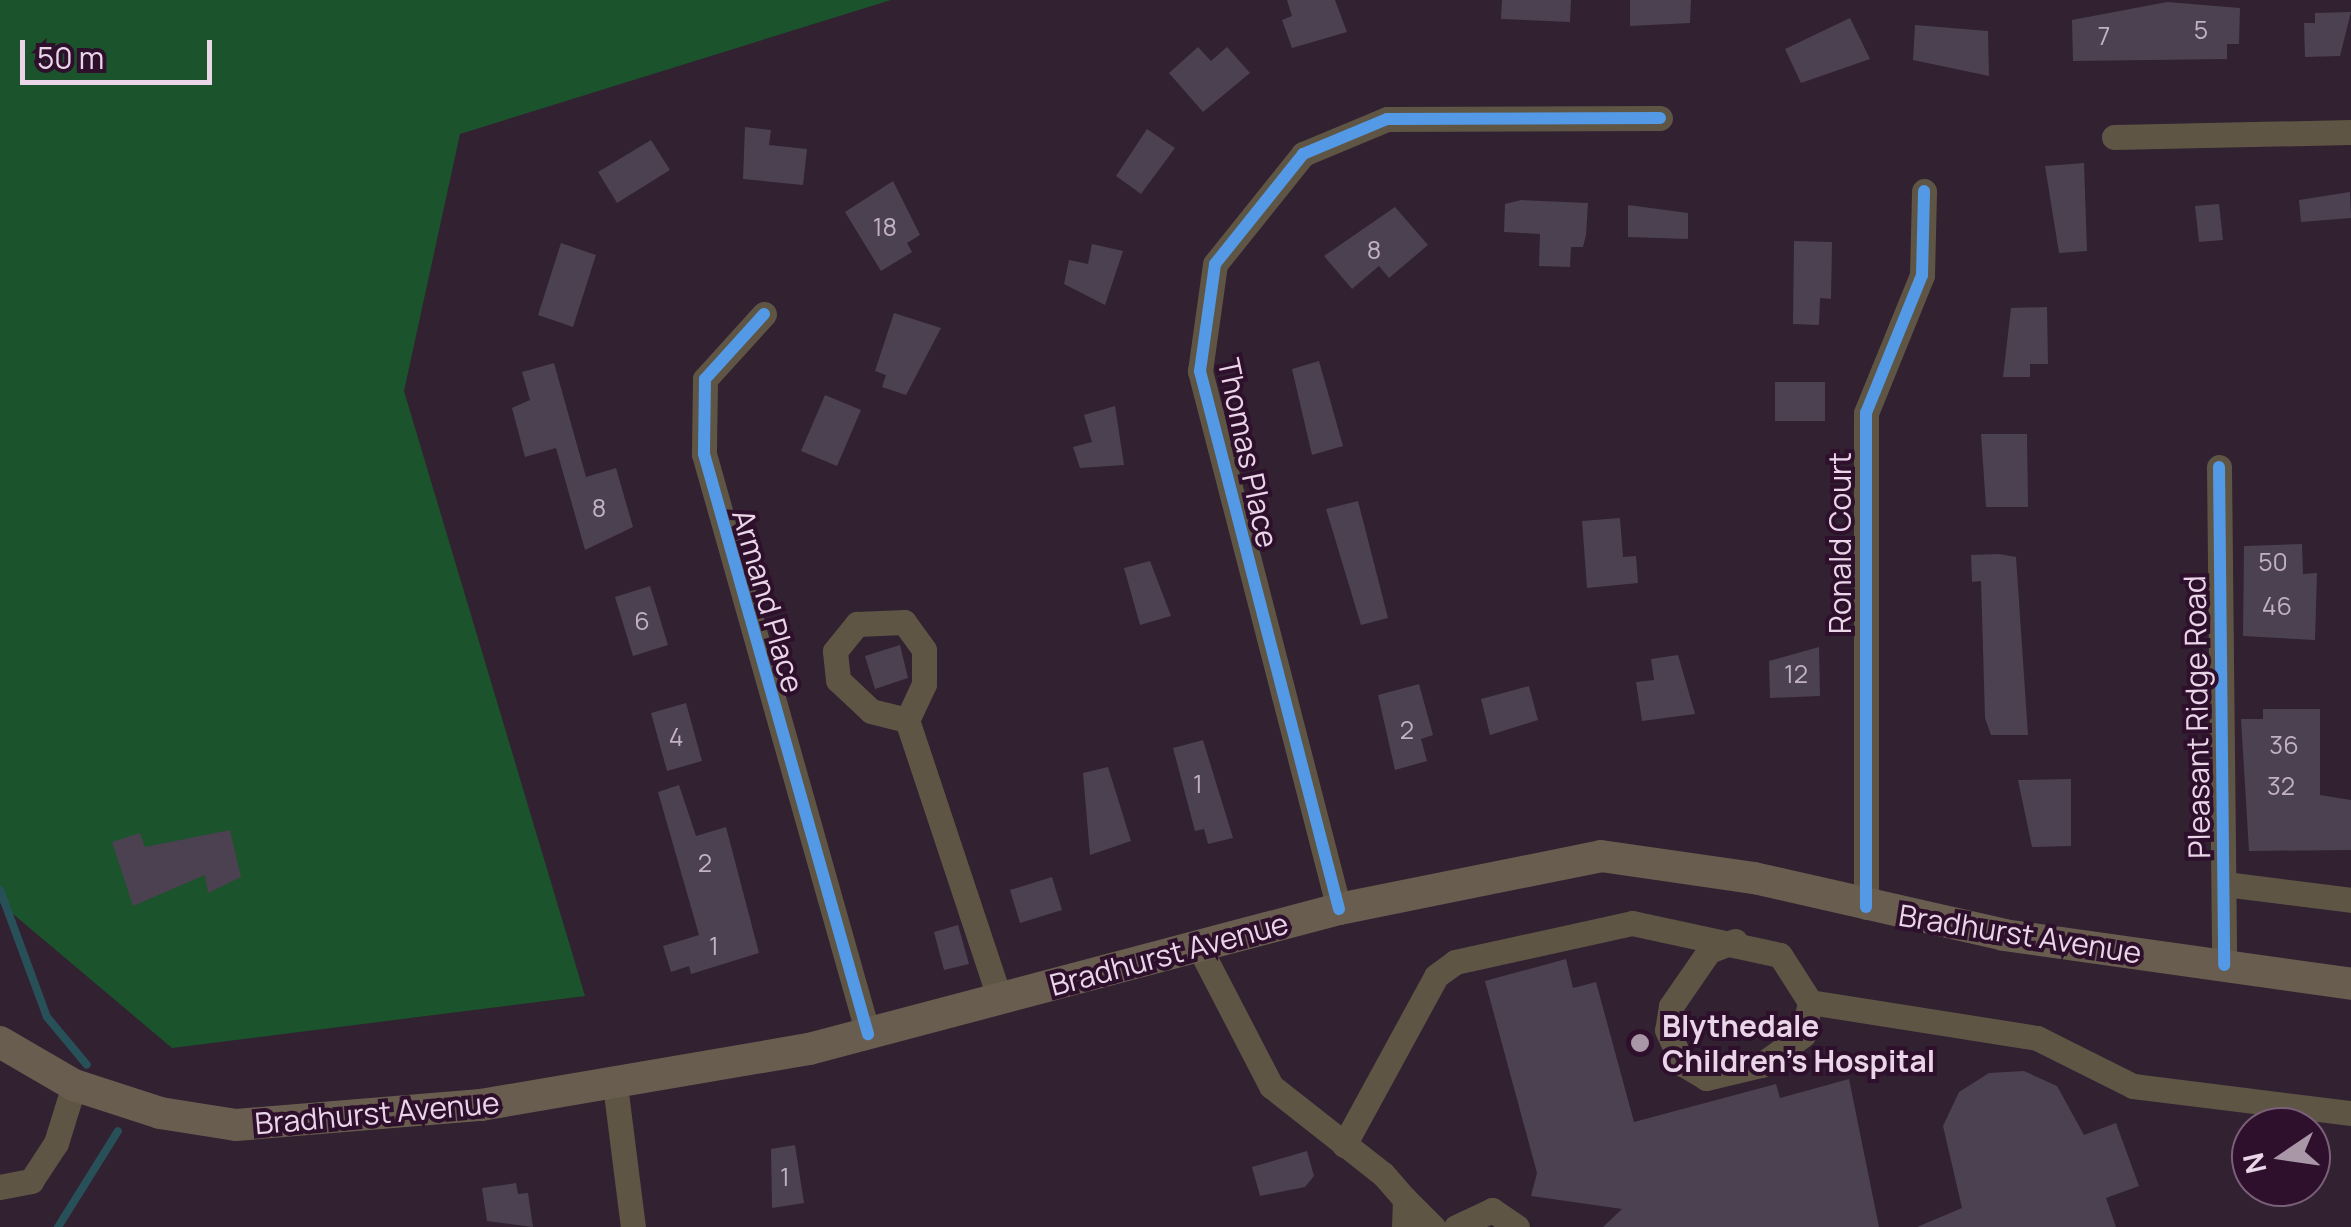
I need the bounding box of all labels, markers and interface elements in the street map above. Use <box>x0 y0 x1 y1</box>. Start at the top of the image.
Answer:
house number: 5 <box>2194 15 2208 45</box>
scale bar <box>25 20 218 82</box>
house number: 7 <box>2098 21 2110 51</box>
text: 50 m <box>37 37 104 78</box>
house number: 18 <box>873 212 897 242</box>
house number: 8 <box>1367 235 1381 265</box>
street label: Thomas Place <box>1210 355 1286 551</box>
street label: Ronald Court <box>1822 452 1858 634</box>
house number: 8 <box>592 493 606 523</box>
street label: Armand Place <box>725 505 811 697</box>
house number: 50 <box>2258 547 2288 577</box>
street label: Pleasant Ridge Road <box>2177 575 2217 859</box>
house number: 46 <box>2262 591 2292 621</box>
house number: 6 <box>634 606 650 636</box>
house number: 12 <box>1784 659 1808 689</box>
house number: 2 <box>1400 715 1414 745</box>
house number: 4 <box>669 722 683 752</box>
house number: 36 <box>2269 730 2299 760</box>
house number: 1 <box>1193 769 1203 799</box>
house number: 32 <box>2267 771 2295 801</box>
house number: 2 <box>698 848 712 878</box>
street label: Bradhurst Avenue <box>1896 897 2144 971</box>
street label: Bradhurst Avenue <box>1046 905 1292 1003</box>
house number: 1 <box>709 931 719 961</box>
place label: Blythedale Children's Hospital <box>1662 1008 1934 1078</box>
marker: Blythedale Children's Hospital <box>1627 1030 1653 1056</box>
street label: Bradhurst Avenue <box>253 1084 501 1142</box>
north arrow <box>2231 1107 2331 1207</box>
text: N <box>2233 1149 2274 1177</box>
house number: 1 <box>780 1162 790 1192</box>

